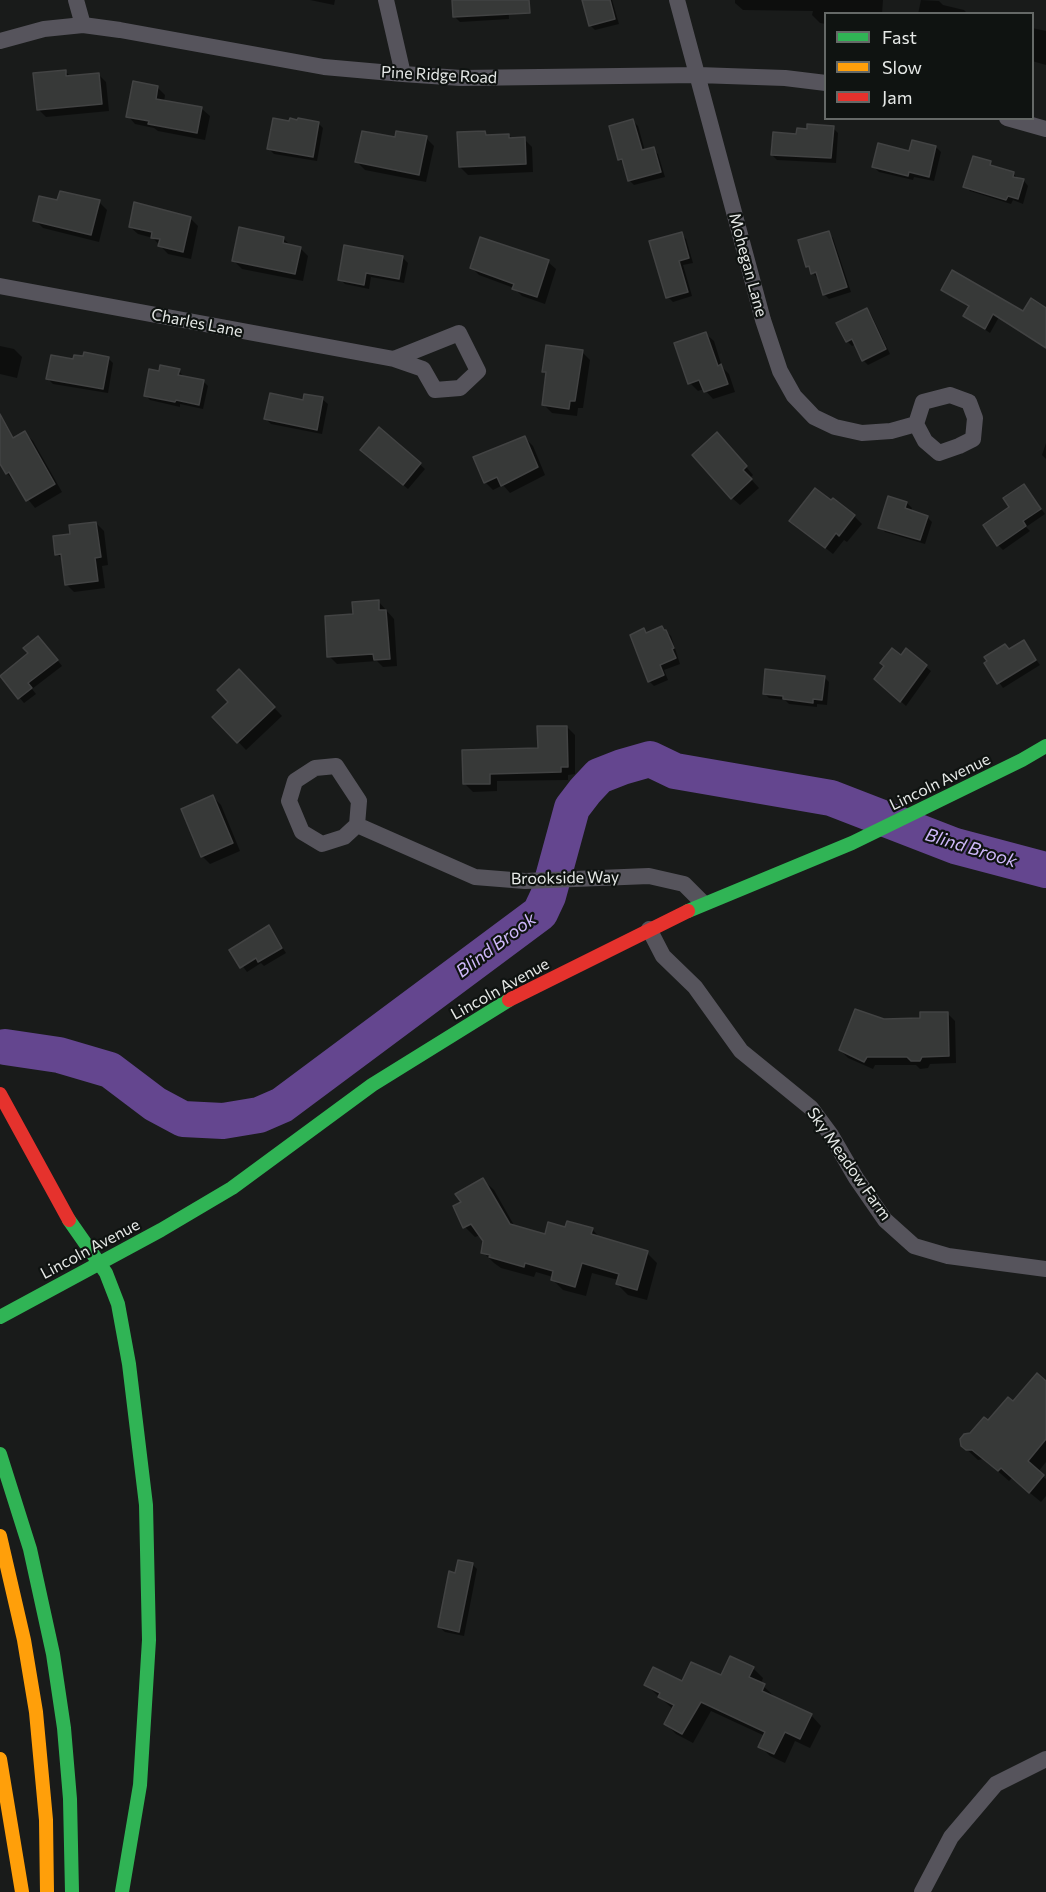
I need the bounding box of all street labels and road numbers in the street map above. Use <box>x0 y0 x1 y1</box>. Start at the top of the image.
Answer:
street label: Pine Ridge Road <box>380 62 498 88</box>
street label: Mohegan Lane <box>725 211 771 319</box>
street label: Charles Lane <box>150 305 244 341</box>
street label: Lincoln Avenue <box>887 749 993 815</box>
street label: Brookside Way <box>511 867 619 889</box>
street label: Lincoln Avenue <box>447 954 553 1024</box>
street label: Sky Meadow Farm <box>803 1104 895 1224</box>
street label: Lincoln Avenue <box>37 1215 143 1283</box>

